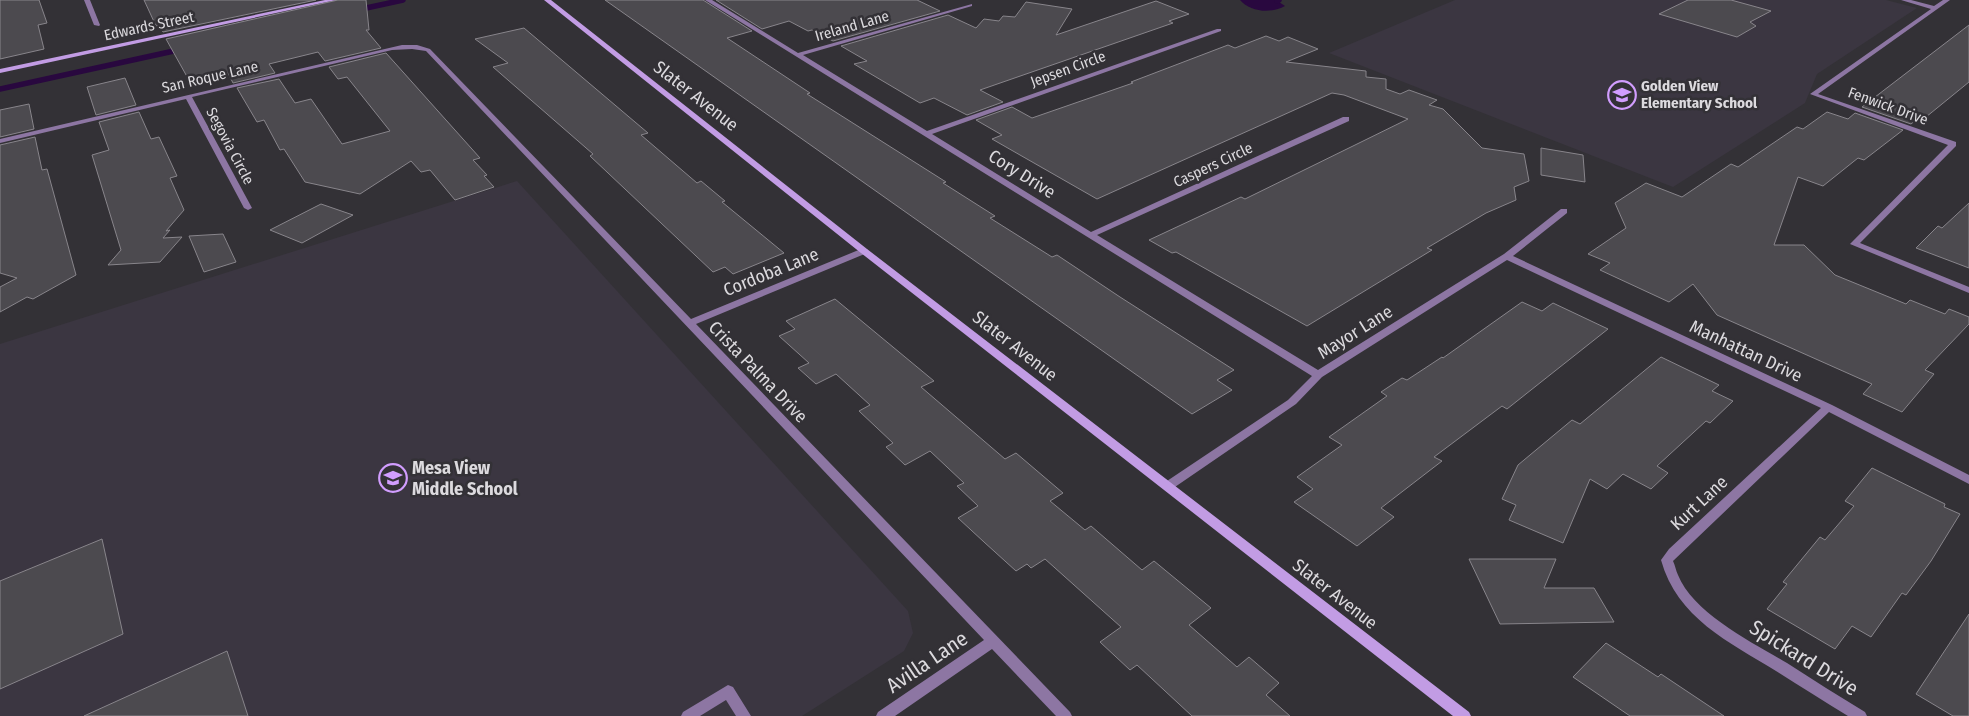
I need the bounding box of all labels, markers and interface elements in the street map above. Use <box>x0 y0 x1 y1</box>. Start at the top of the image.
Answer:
street label: Ireland Lane <box>813 7 891 45</box>
street label: Edwards Street <box>102 8 196 44</box>
street label: Jepsen Circle <box>1028 47 1108 91</box>
street label: Slater Avenue <box>649 56 743 136</box>
street label: San Roque Lane <box>160 57 260 97</box>
place label: Golden View Elementary School <box>1641 77 1758 112</box>
school or university icon: Golden View Elementary School <box>1607 80 1637 110</box>
street label: Fenwick Drive <box>1846 83 1930 129</box>
street label: Segovia Circle <box>202 104 258 188</box>
street label: Caspers Circle <box>1170 139 1256 191</box>
street label: Cory Drive <box>984 145 1060 203</box>
street label: Cordoba Lane <box>720 243 822 301</box>
street label: Mayor Lane <box>1313 300 1397 364</box>
street label: Slater Avenue <box>968 306 1062 386</box>
street label: Manhattan Drive <box>1686 315 1806 387</box>
street label: Crista Palma Drive <box>704 317 812 428</box>
place label: Mesa View Middle School <box>412 457 518 500</box>
school or university icon: Mesa View Middle School <box>378 463 408 493</box>
street label: Kurt Lane <box>1666 471 1732 535</box>
street label: Slater Avenue <box>1288 554 1382 634</box>
street label: Spickard Drive <box>1745 614 1863 702</box>
street label: Avilla Lane <box>881 625 973 699</box>

